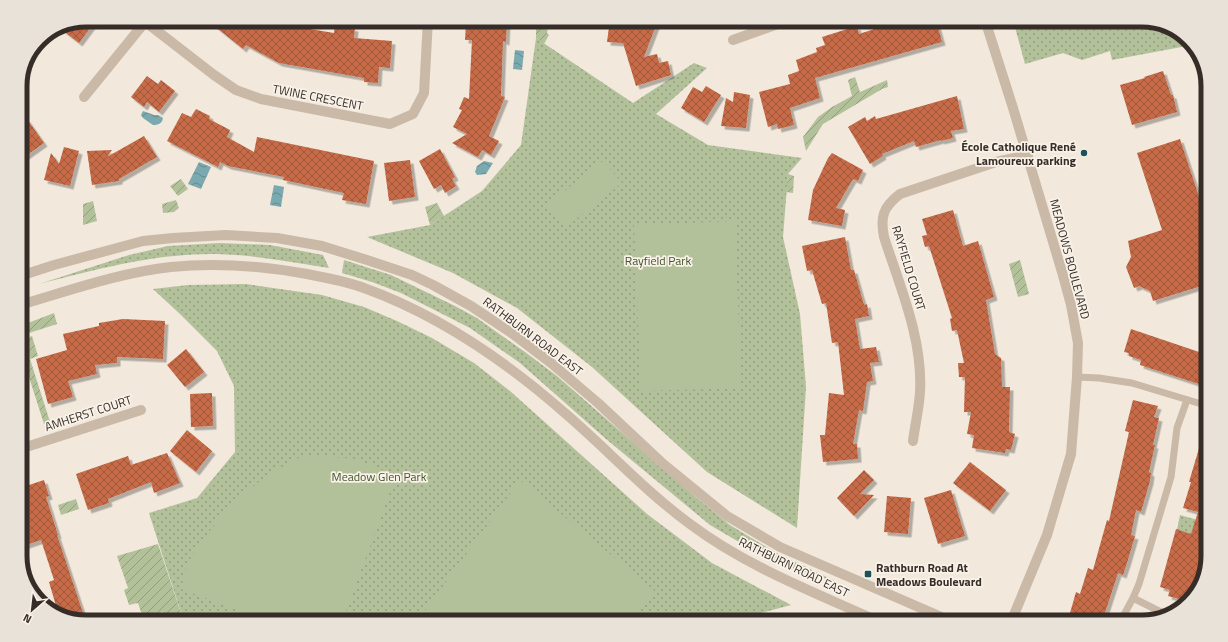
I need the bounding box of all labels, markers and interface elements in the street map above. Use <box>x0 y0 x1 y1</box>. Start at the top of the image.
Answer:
street label: TWINE CRESCENT <box>271 79 366 115</box>
place label: École Catholique René Lamoureux parking <box>961 137 1077 170</box>
marker: École Catholique René Lamoureux parking <box>1079 148 1089 158</box>
street label: MEADOWS BOULEVARD <box>1045 197 1095 321</box>
street label: RAYFIELD COURT <box>887 223 931 314</box>
park label: Rayfield Park <box>625 251 692 270</box>
street label: RATHBURN ROAD EAST <box>479 292 587 380</box>
street label: AMHERST COURT <box>42 390 135 436</box>
park label: Meadow Glen Park <box>332 467 427 486</box>
street label: RATHBURN ROAD EAST <box>736 532 853 602</box>
place label: Rathburn Road At Meadows Boulevard <box>876 558 982 591</box>
marker: Rathburn Road At Meadows Boulevard <box>863 569 873 579</box>
north arrow <box>12 590 52 630</box>
text: N <box>20 610 34 628</box>

